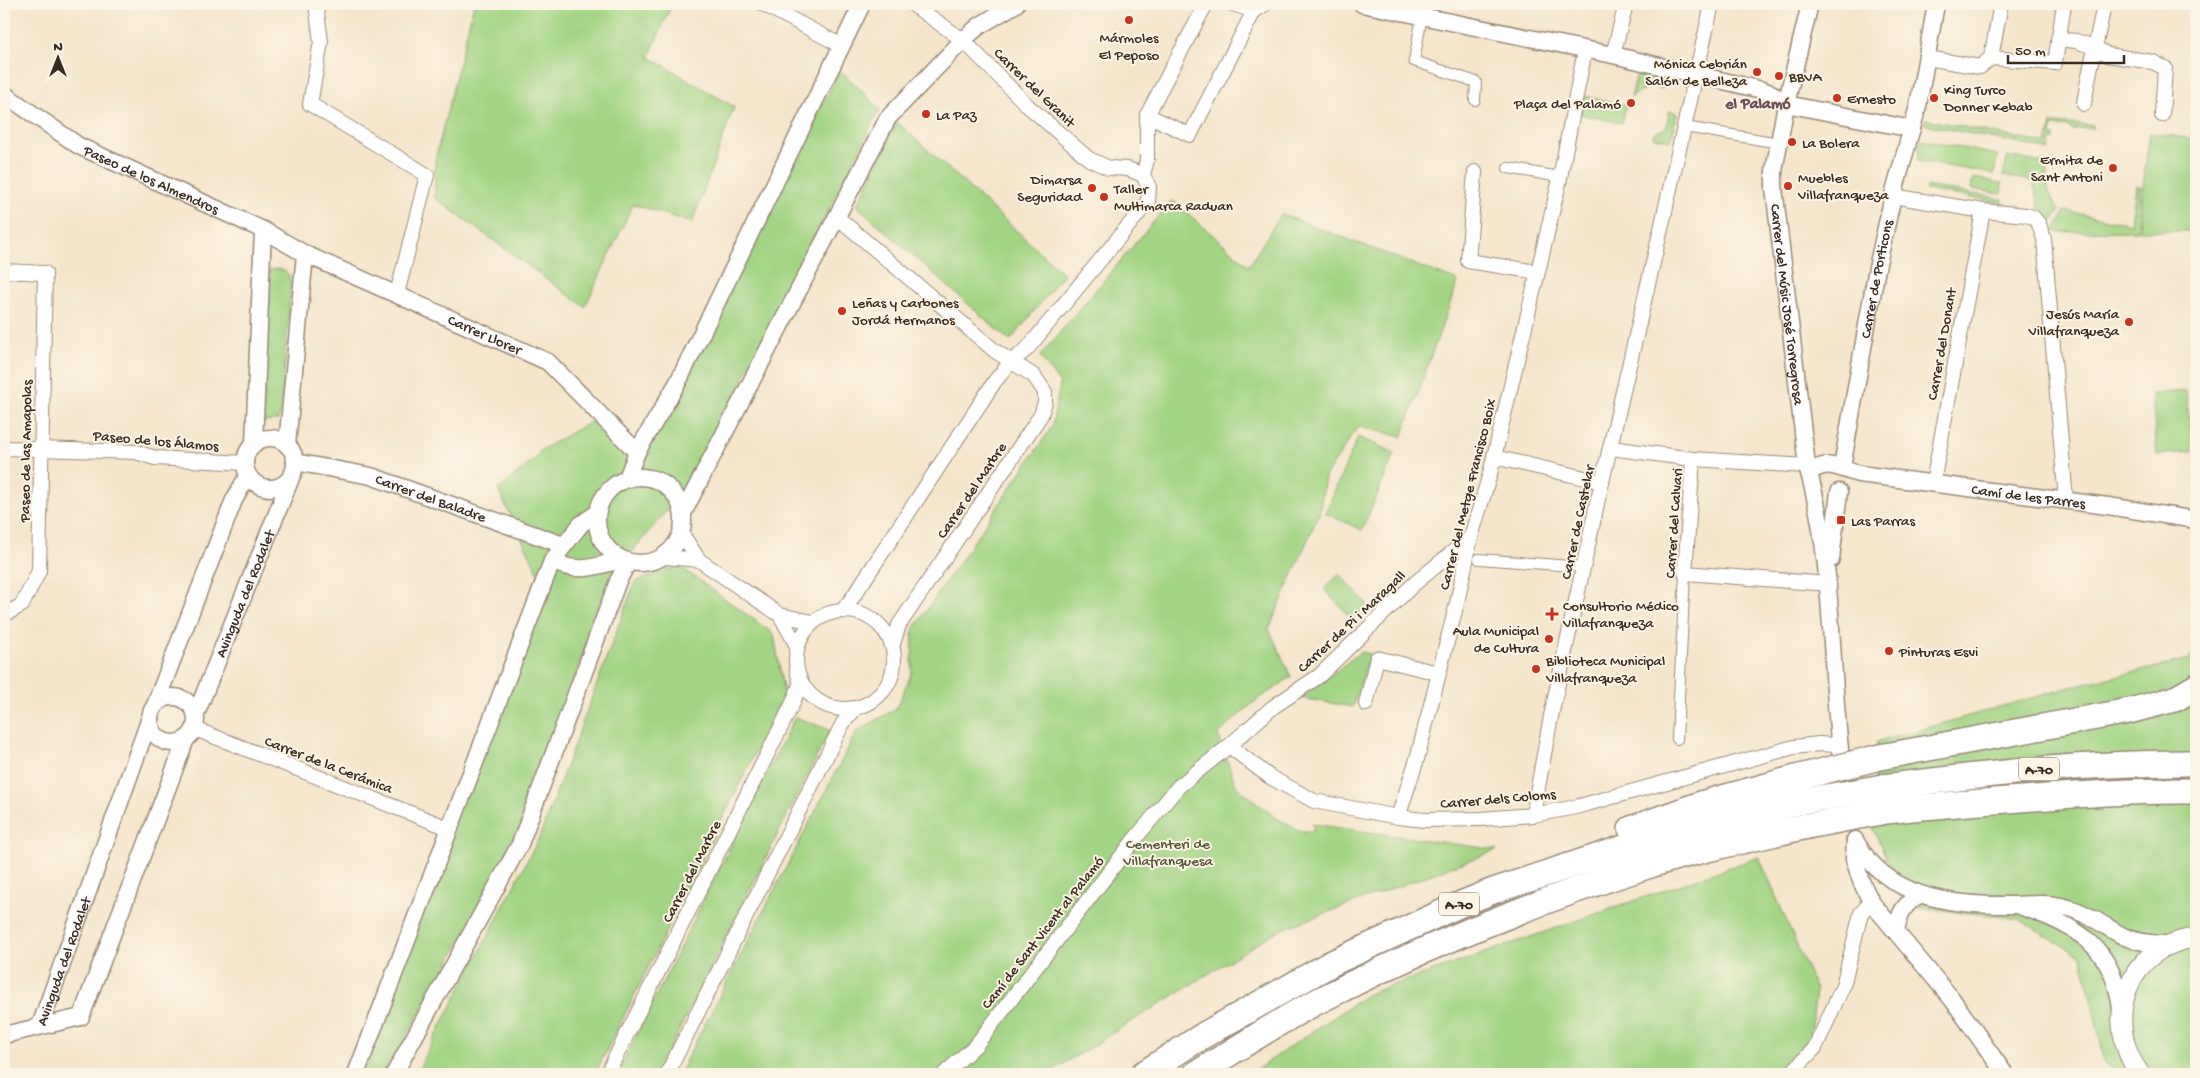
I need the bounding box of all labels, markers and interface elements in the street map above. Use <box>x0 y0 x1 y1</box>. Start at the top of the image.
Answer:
marker: Mármoles El Peposo <box>1123 14 1135 26</box>
place label: Mármoles El Peposo <box>1099 30 1160 65</box>
north arrow <box>32 32 82 82</box>
scale bar <box>2008 32 2124 64</box>
text: N <box>53 39 63 56</box>
text: 50 m <box>2015 43 2046 61</box>
street label: Carrer del Granit <box>989 45 1080 133</box>
place label: Mónica Cebrián Salón de Belleza <box>1645 56 1748 91</box>
marker: Mónica Cebrián Salón de Belleza <box>1751 66 1763 78</box>
place label: BBVA <box>1788 69 1823 87</box>
marker: BBVA <box>1773 70 1785 82</box>
place label: King Turco Donner Kebab <box>1943 82 2033 117</box>
place label: Ernesto <box>1847 91 1896 109</box>
marker: Ernesto <box>1831 92 1843 104</box>
marker: King Turco Donner Kebab <box>1928 92 1940 104</box>
place label: Plaça del Palamó <box>1513 96 1621 114</box>
district label: el Palamó <box>1724 96 1791 115</box>
marker: Plaça del Palamó <box>1625 97 1637 109</box>
place label: La Paz <box>936 107 977 125</box>
marker: La Paz <box>920 108 932 120</box>
place label: La Bolera <box>1802 135 1860 153</box>
marker: La Bolera <box>1786 136 1798 148</box>
street label: Paseo de los Almendros <box>79 142 222 220</box>
place label: Ermita de Sant Antoni <box>2031 152 2103 187</box>
marker: Ermita de Sant Antoni <box>2107 162 2119 174</box>
place label: Muebles Villafranqueza <box>1797 170 1889 205</box>
place label: Dimarsa Seguridad <box>1017 172 1083 207</box>
marker: Muebles Villafranqueza <box>1782 180 1794 192</box>
place label: Taller Multimarca Raduan <box>1113 181 1233 216</box>
marker: Dimarsa Seguridad <box>1086 182 1098 194</box>
marker: Taller Multimarca Raduan <box>1098 191 1110 203</box>
street label: Carrer del Músic José Torregrosa <box>1765 203 1807 407</box>
street label: Carrer de Porticons <box>1858 218 1898 340</box>
street label: Carrer del Donant <box>1924 285 1962 402</box>
place label: Leñas y Carbones Jordá Hermanos <box>852 295 959 330</box>
marker: Leñas y Carbones Jordá Hermanos <box>836 305 848 317</box>
place label: Jesús María Villafranqueza <box>2027 306 2120 341</box>
street label: Carrer Llorer <box>445 312 525 361</box>
marker: Jesús María Villafranqueza <box>2123 316 2135 328</box>
street label: Paseo de las Amapolas <box>17 379 37 523</box>
street label: Carrer del Metge Francisco Boix <box>1436 397 1501 592</box>
street label: Paseo de los Álamos <box>91 427 220 456</box>
street label: Carrer del Marbre <box>934 439 1012 543</box>
street label: Carrer de Castelar <box>1558 462 1600 581</box>
street label: Carrer del Calvari <box>1662 467 1688 579</box>
street label: Carrer del Baladre <box>372 471 488 528</box>
street label: Camí de les Parres <box>1970 482 2087 514</box>
place label: Las Parras <box>1851 513 1915 531</box>
marker: Las Parras <box>1835 514 1847 526</box>
street label: Avinguda del Rodalet <box>213 526 281 660</box>
street label: Carrer de Pi i Maragall <box>1294 568 1410 677</box>
place label: Consultorio Médico Villafranqueza <box>1562 598 1679 633</box>
marker: Consultorio Médico Villafranqueza <box>1545 607 1559 621</box>
place label: Aula Municipal de Cultura <box>1453 623 1540 658</box>
marker: Aula Municipal de Cultura <box>1543 633 1555 645</box>
place label: Pinturas Esvi <box>1898 644 1978 662</box>
marker: Pinturas Esvi <box>1883 645 1895 657</box>
place label: Biblioteca Municipal Villafranqueza <box>1545 653 1665 688</box>
marker: Biblioteca Municipal Villafranqueza <box>1530 663 1542 675</box>
street label: Carrer de la Cerámica <box>262 733 396 799</box>
road number: A-70 <box>2019 758 2059 781</box>
street label: Carrer dels Coloms <box>1440 786 1557 814</box>
street label: Carrer del Marbre <box>659 818 726 926</box>
park label: Cementeri de Villafranquesa <box>1122 836 1213 871</box>
street label: Camí de Sant Vicent al Palamó <box>978 853 1109 1013</box>
road number: A-70 <box>1439 892 1479 916</box>
street label: Avinguda del Rodalet <box>34 893 97 1029</box>

